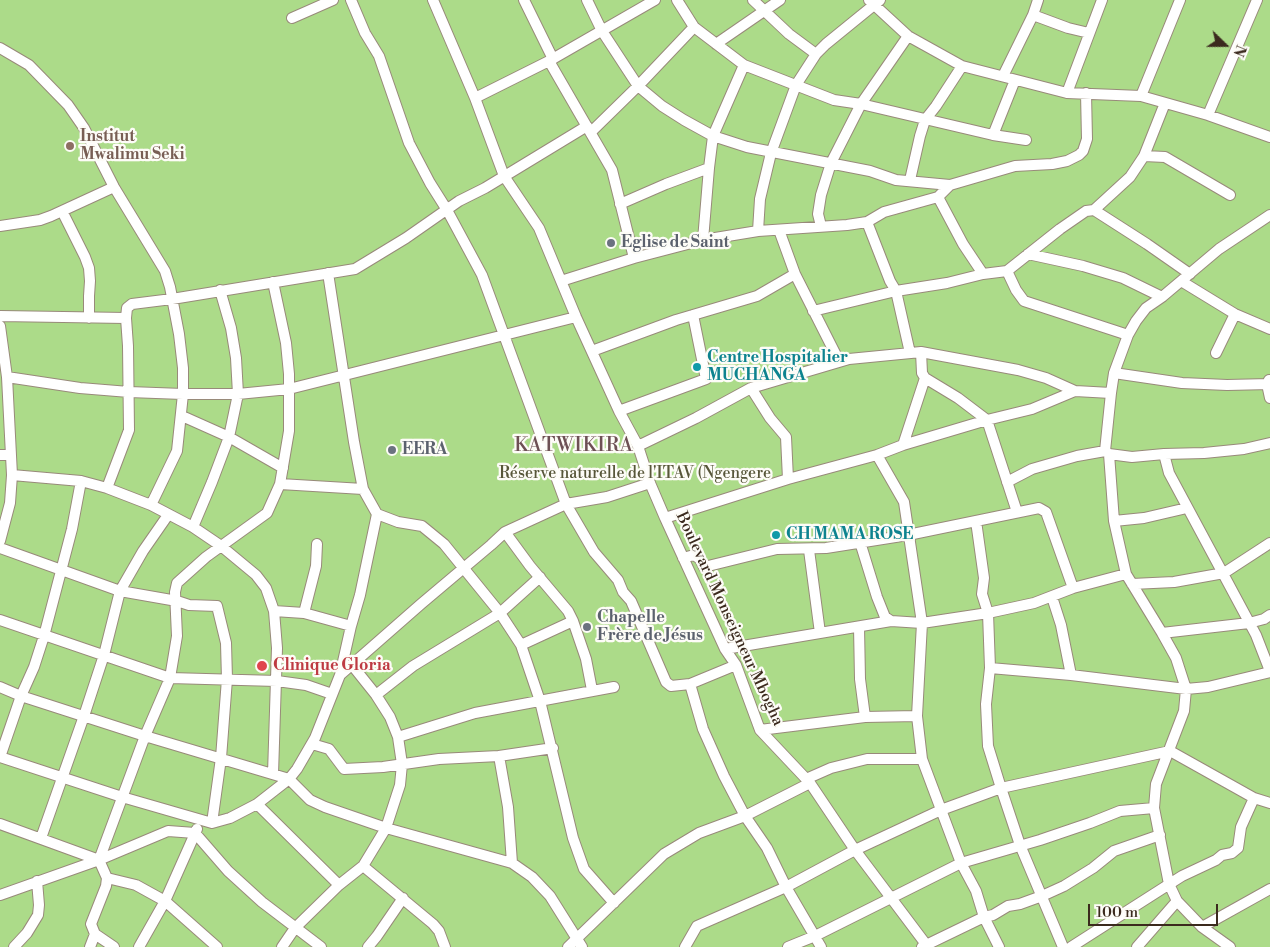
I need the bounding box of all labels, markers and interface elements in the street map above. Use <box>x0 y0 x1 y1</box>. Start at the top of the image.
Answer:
north arrow <box>1200 20 1250 70</box>
text: N <box>1228 42 1249 59</box>
place label: Institut Mwalimu Seki <box>80 127 185 165</box>
marker: Institut Mwalimu Seki <box>64 140 76 152</box>
place label: Eglise de Saint <box>621 233 729 253</box>
marker: Eglise de Saint <box>605 237 617 249</box>
place label: Centre Hospitalier MUCHANGA <box>707 348 848 386</box>
marker: Centre Hospitalier MUCHANGA <box>691 361 703 373</box>
district label: KATWIKIRA <box>513 435 635 457</box>
place label: EERA <box>402 440 447 460</box>
marker: EERA <box>386 444 398 456</box>
park label: Réserve naturelle de l'ITAV (Ngengere <box>499 464 771 484</box>
street label: Boulevard Monseigneur Mbogha <box>671 509 787 729</box>
place label: CH MAMA ROSE <box>786 525 913 545</box>
marker: CH MAMA ROSE <box>770 529 782 541</box>
place label: Chapelle Frère de Jésus <box>597 608 703 646</box>
marker: Chapelle Frère de Jésus <box>581 621 593 633</box>
place label: Clinique Gloria <box>273 656 391 676</box>
marker: Clinique Gloria <box>255 659 269 673</box>
scale bar <box>1090 894 1220 926</box>
text: 100 m <box>1096 903 1138 922</box>

